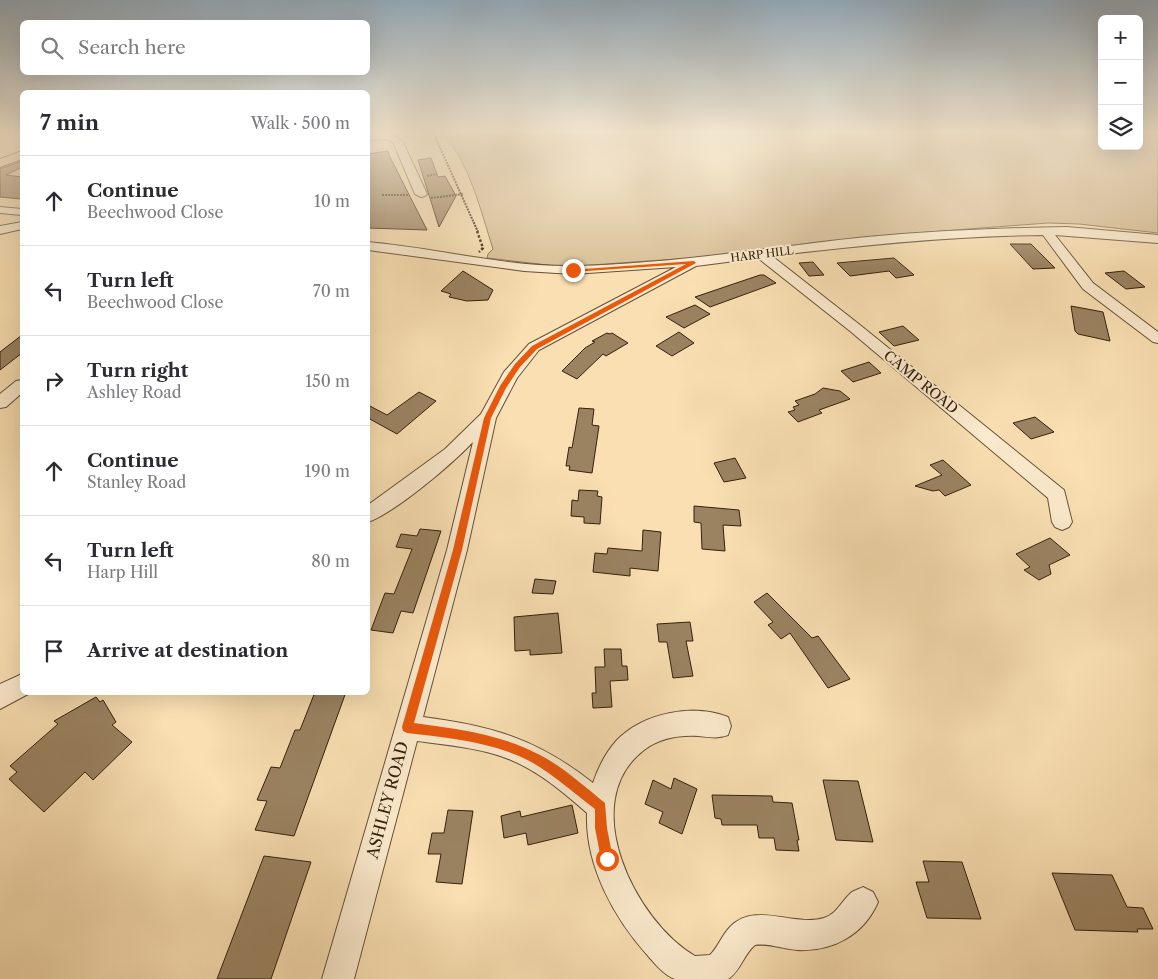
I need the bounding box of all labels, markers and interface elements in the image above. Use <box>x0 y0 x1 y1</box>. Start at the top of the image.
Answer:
map controls <box>1098 15 1143 150</box>
button: + <box>1098 15 1143 60</box>
search box <box>20 20 370 75</box>
icon: search <box>38 34 66 62</box>
text: Search here <box>78 36 186 59</box>
button: − <box>1098 60 1143 105</box>
button: layers <box>1098 105 1143 150</box>
text: 7 min <box>40 110 99 135</box>
text: Walk · 500 m <box>251 113 350 133</box>
text: Continue <box>87 179 179 202</box>
icon: ahead <box>40 187 68 215</box>
text: 10 m <box>314 191 350 211</box>
text: Beechwood Close <box>87 202 223 222</box>
street label: HARP HILL <box>730 243 795 265</box>
route end <box>562 259 585 282</box>
text: Turn left <box>87 269 174 292</box>
icon: left <box>40 277 68 305</box>
text: 70 m <box>313 281 350 301</box>
text: Beechwood Close <box>87 292 223 312</box>
street label: CAMP ROAD <box>880 346 962 418</box>
text: Turn right <box>87 359 188 382</box>
icon: right <box>40 367 68 395</box>
text: 150 m <box>305 371 350 391</box>
text: Ashley Road <box>87 382 181 402</box>
text: Continue <box>87 449 179 472</box>
icon: ahead <box>40 457 68 485</box>
text: 190 m <box>305 461 350 481</box>
text: Stanley Road <box>87 472 186 492</box>
text: Turn left <box>87 539 174 562</box>
icon: left <box>40 547 68 575</box>
text: 80 m <box>311 551 350 571</box>
text: Harp Hill <box>87 562 158 582</box>
icon: arrive <box>40 637 68 665</box>
text: Arrive at destination <box>87 639 288 662</box>
street label: ASHLEY ROAD <box>361 739 412 862</box>
route start <box>596 848 619 871</box>

